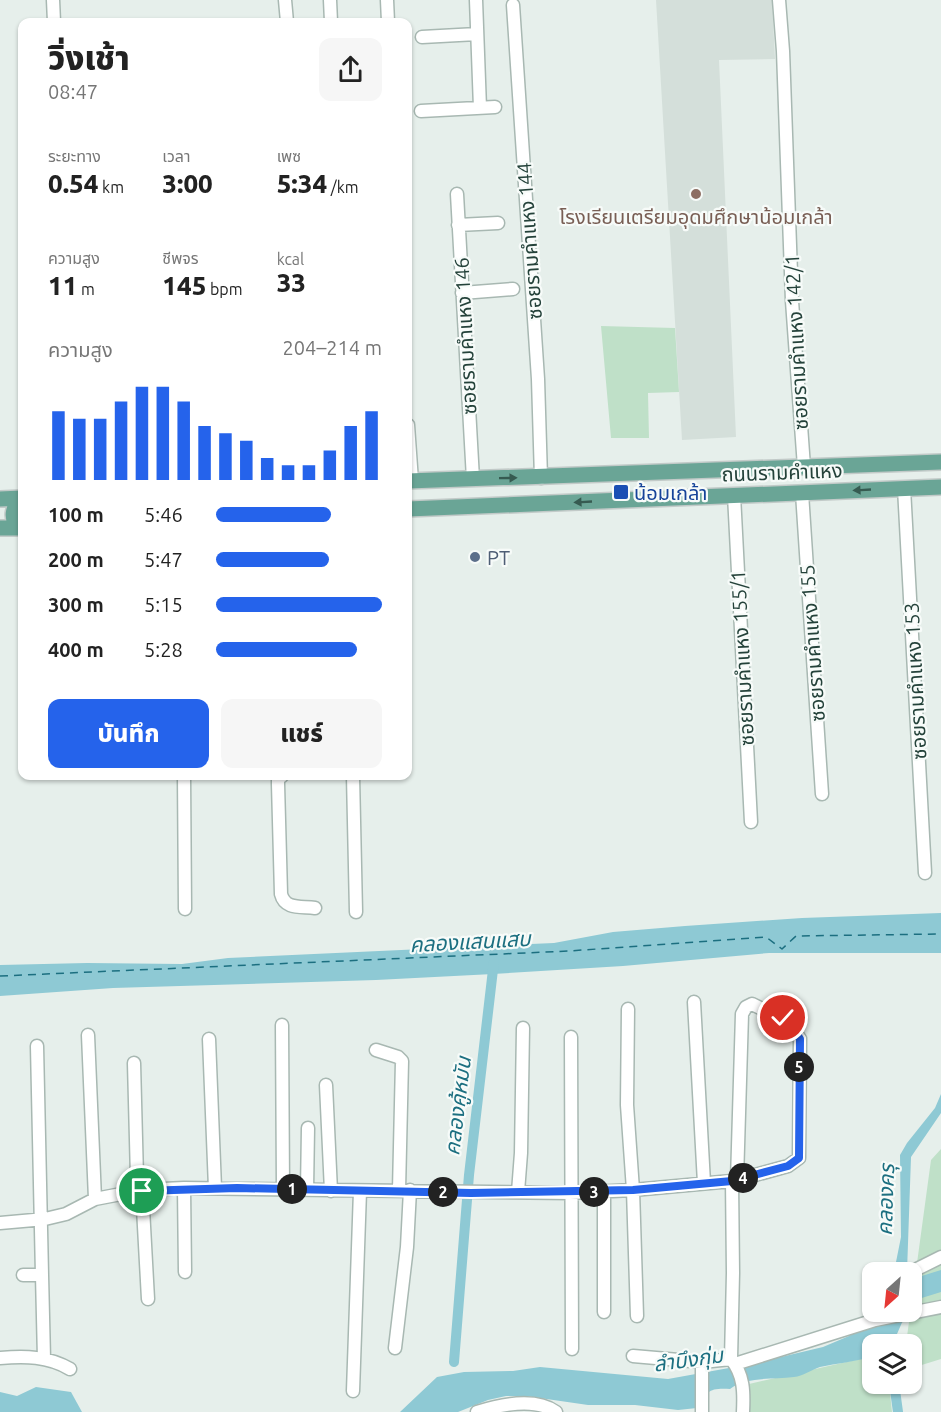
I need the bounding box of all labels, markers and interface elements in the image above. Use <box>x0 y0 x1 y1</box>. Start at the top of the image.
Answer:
button: share <box>319 38 382 101</box>
text: วิ่งเช้า <box>48 39 130 76</box>
text: 08:47 <box>48 80 98 103</box>
text: ระยะทาง <box>48 147 101 165</box>
text: เวลา <box>162 147 190 165</box>
text: เพซ <box>277 147 301 165</box>
street label: ซอยรามคำแหง 144 <box>512 162 546 320</box>
text: 0.54 <box>48 169 98 198</box>
text: 3:00 <box>162 169 213 198</box>
text: 5:34 <box>277 169 327 198</box>
text: km <box>98 178 124 196</box>
text: /km <box>327 178 359 196</box>
marker: โรงเรียนเตรียมอุดมศึกษาน้อมเกล้า <box>689 187 703 201</box>
place label: โรงเรียนเตรียมอุดมศึกษาน้อมเกล้า <box>559 205 833 229</box>
text: ความสูง <box>48 249 100 267</box>
text: ชีพจร <box>162 249 199 267</box>
text: kcal <box>277 250 304 268</box>
street label: ซอยรามคำแหง 142/1 <box>780 254 812 430</box>
street label: ซอยรามคำแหง 146 <box>449 257 481 415</box>
text: 33 <box>277 268 306 297</box>
text: 11 <box>48 271 77 300</box>
text: 145 <box>162 271 206 300</box>
text: m <box>77 280 95 298</box>
text: bpm <box>206 280 243 298</box>
text: 204–214 m <box>283 336 382 359</box>
text: ความสูง <box>48 338 113 361</box>
street label: ถนนรามคำแหง <box>721 458 843 486</box>
one-way arrow <box>499 473 518 483</box>
place label: น้อมเกล้า <box>634 481 707 504</box>
marker: น้อมเกล้า <box>612 483 630 501</box>
one-way arrow <box>852 485 871 494</box>
one-way arrow <box>573 498 592 507</box>
text: 100 m <box>48 503 104 526</box>
text: 5:46 <box>144 503 183 526</box>
place label: PT <box>487 546 510 569</box>
text: 200 m <box>48 548 104 571</box>
text: 5:47 <box>144 548 183 571</box>
marker: PT <box>468 550 482 564</box>
street label: ซอยรามคำแหง 155 <box>795 564 829 722</box>
street label: ซอยรามคำแหง 155/1 <box>726 570 758 746</box>
text: 300 m <box>48 593 104 616</box>
text: 5:15 <box>144 593 183 616</box>
street label: ซอยรามคำแหง 153 <box>899 602 931 760</box>
text: 400 m <box>48 638 104 661</box>
text: 5:28 <box>144 638 183 661</box>
button: บันทึก <box>48 699 209 768</box>
button: แชร์ <box>221 699 382 768</box>
water label: คลองแสนแสบ <box>409 926 532 956</box>
pin <box>757 992 808 1043</box>
icon: check <box>766 1001 799 1034</box>
pin: 5 <box>784 1052 814 1082</box>
water label: คลองคู้หมัน <box>439 1054 477 1157</box>
text: 5 <box>794 1058 804 1076</box>
water label: คลองครุ <box>872 1162 900 1236</box>
pin: 4 <box>728 1163 758 1193</box>
pin <box>116 1165 167 1216</box>
text: 4 <box>738 1169 748 1187</box>
icon: arrive <box>125 1174 158 1207</box>
pin: 1 <box>277 1174 307 1204</box>
pin: 2 <box>428 1177 458 1207</box>
pin: 3 <box>579 1177 609 1207</box>
text: 1 <box>287 1180 297 1198</box>
text: 2 <box>438 1183 448 1201</box>
text: 3 <box>589 1183 599 1201</box>
north arrow <box>862 1262 922 1322</box>
map controls <box>862 1262 922 1394</box>
button: layers <box>862 1334 922 1394</box>
water label: ลำบึงกุ่ม <box>652 1342 727 1378</box>

